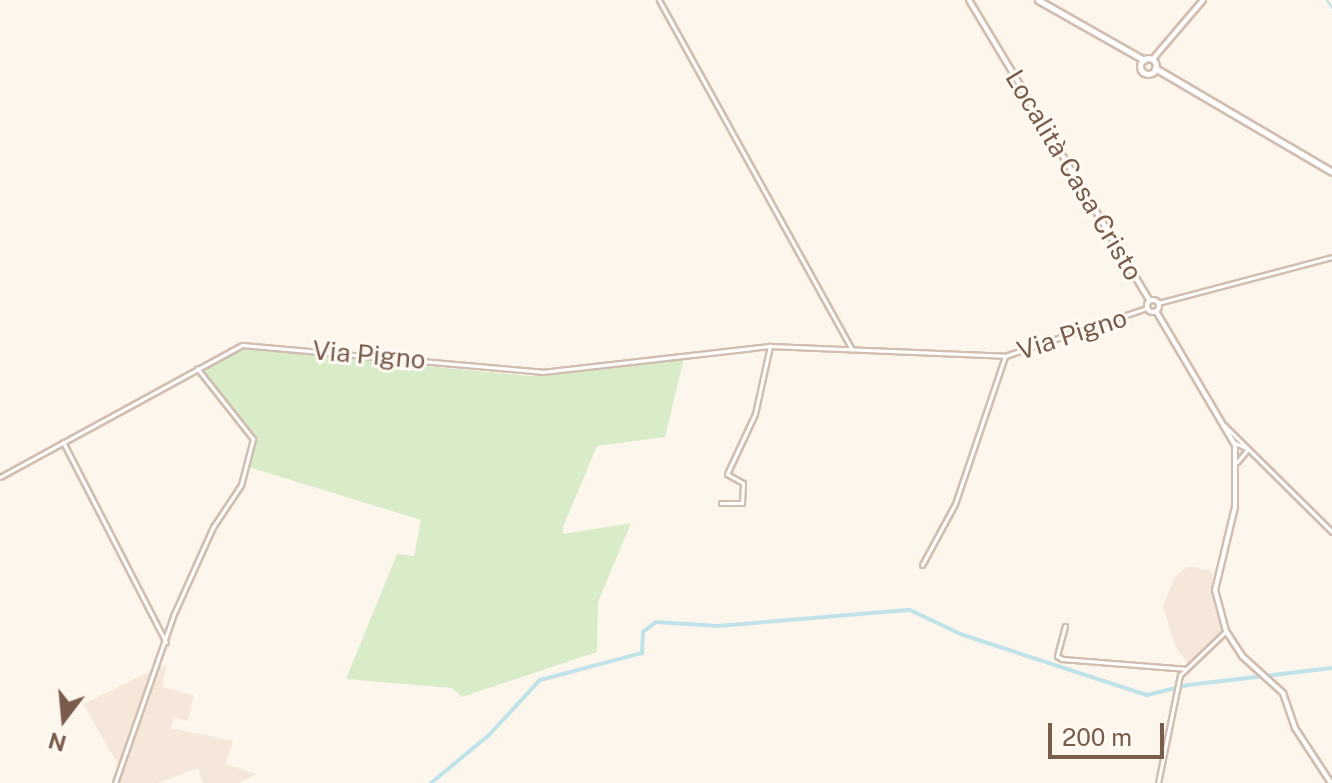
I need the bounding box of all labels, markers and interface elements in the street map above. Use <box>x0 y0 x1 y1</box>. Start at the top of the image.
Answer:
street label: Località Casa Cristo <box>999 64 1149 286</box>
street label: Via Pigno <box>1013 302 1131 366</box>
street label: Via Pigno <box>311 335 427 375</box>
north arrow <box>24 679 104 759</box>
scale bar <box>1052 707 1168 757</box>
text: 200 m <box>1062 723 1132 751</box>
text: N <box>46 727 69 757</box>

